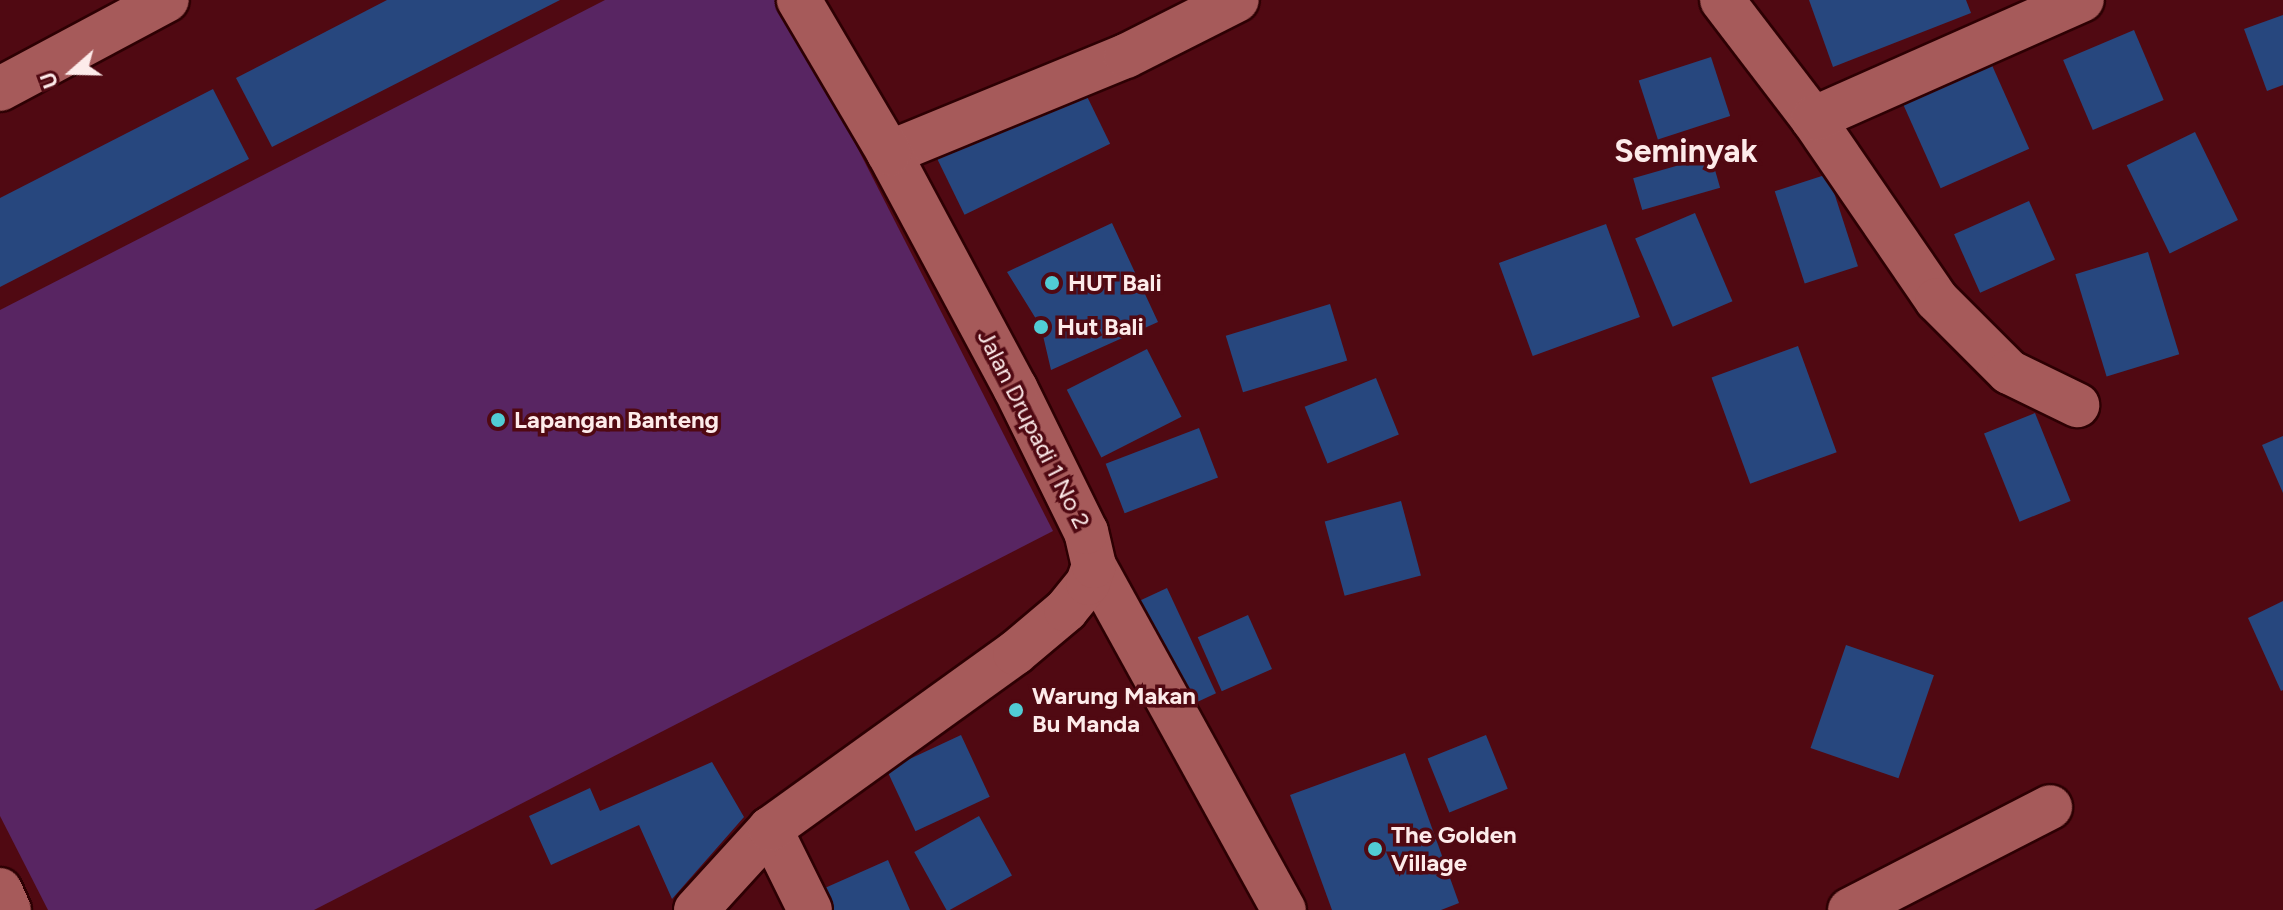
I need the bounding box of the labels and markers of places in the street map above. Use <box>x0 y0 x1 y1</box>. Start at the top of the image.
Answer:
place label: HUT Bali <box>1068 269 1162 297</box>
marker: HUT Bali <box>1043 274 1061 292</box>
place label: Hut Bali <box>1057 313 1144 341</box>
marker: Hut Bali <box>1032 318 1050 336</box>
place label: Lapangan Banteng <box>514 406 719 434</box>
marker: Lapangan Banteng <box>489 411 507 429</box>
place label: Warung Makan Bu Manda <box>1032 682 1196 738</box>
marker: Warung Makan Bu Manda <box>1007 701 1025 719</box>
place label: The Golden Village <box>1391 821 1517 877</box>
marker: The Golden Village <box>1366 840 1384 858</box>

